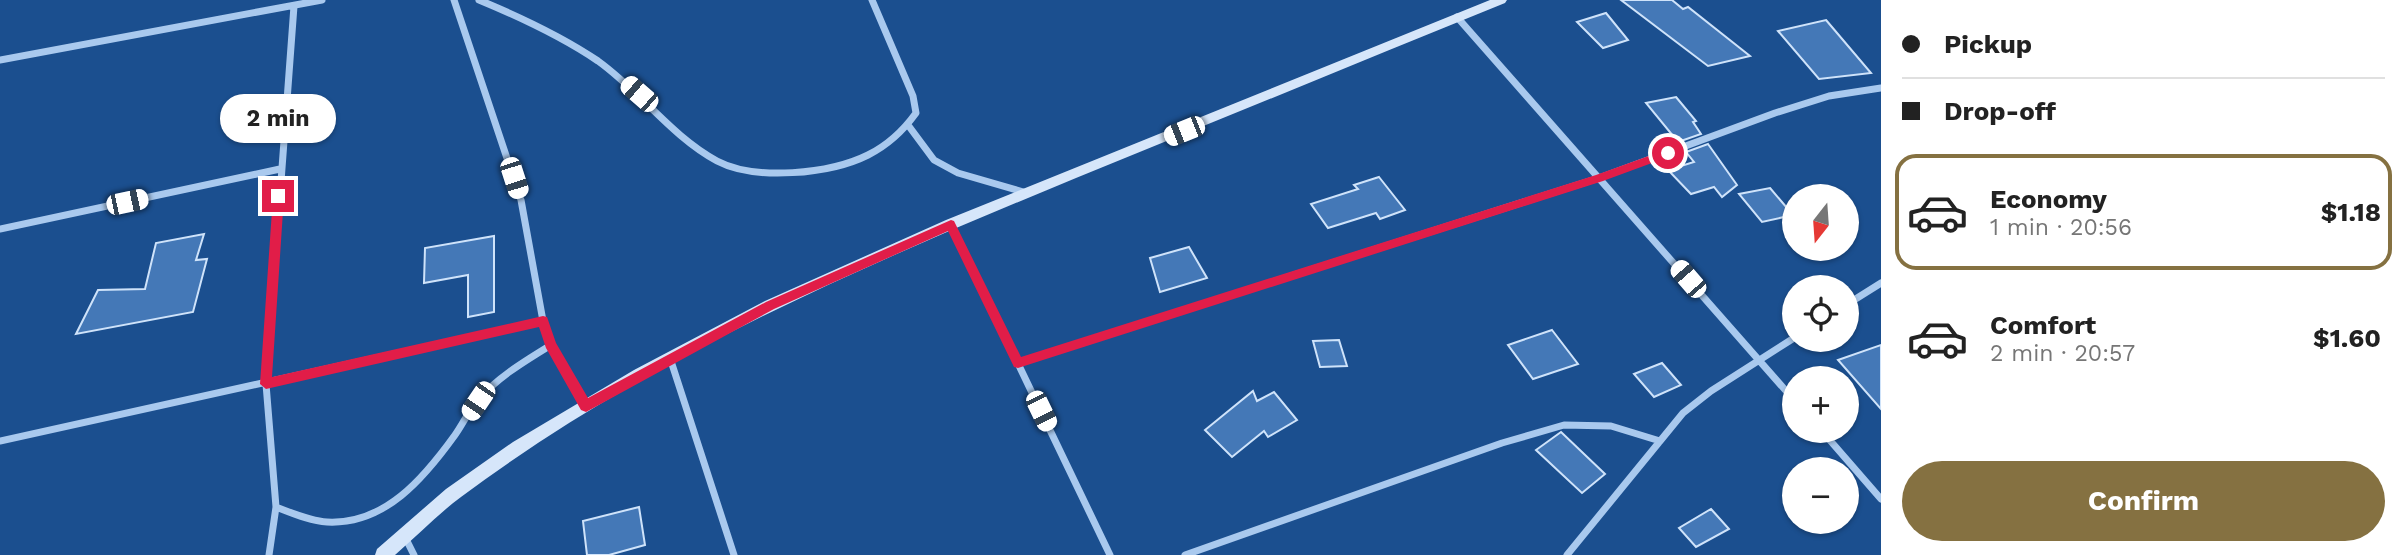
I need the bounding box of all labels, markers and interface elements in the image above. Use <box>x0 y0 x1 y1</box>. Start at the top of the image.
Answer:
text: Pickup <box>1944 29 2032 59</box>
car <box>617 72 662 116</box>
callout: 2 min <box>220 94 336 144</box>
text: Drop-off <box>1944 96 2056 126</box>
text: 2 min <box>247 105 309 132</box>
car <box>1161 113 1208 149</box>
route start <box>1652 137 1684 169</box>
car <box>498 155 531 201</box>
route end <box>262 180 294 212</box>
icon: car <box>1906 181 1969 244</box>
north arrow <box>1782 184 1858 261</box>
map controls <box>1782 184 1859 534</box>
text: Economy <box>1990 184 2107 214</box>
car <box>105 187 150 217</box>
text: $1.18 <box>2321 197 2381 227</box>
text: 1 min · 20:56 <box>1990 214 2132 241</box>
car <box>1667 256 1710 302</box>
button: locate <box>1782 275 1859 352</box>
icon: car <box>1906 307 1969 370</box>
text: Comfort <box>1990 310 2096 340</box>
text: $1.60 <box>2313 323 2381 353</box>
text: 2 min · 20:57 <box>1990 340 2135 367</box>
button: + <box>1782 366 1859 443</box>
car <box>458 378 499 424</box>
car <box>1023 388 1060 434</box>
button: − <box>1782 457 1859 534</box>
button: Confirm <box>1902 461 2385 541</box>

